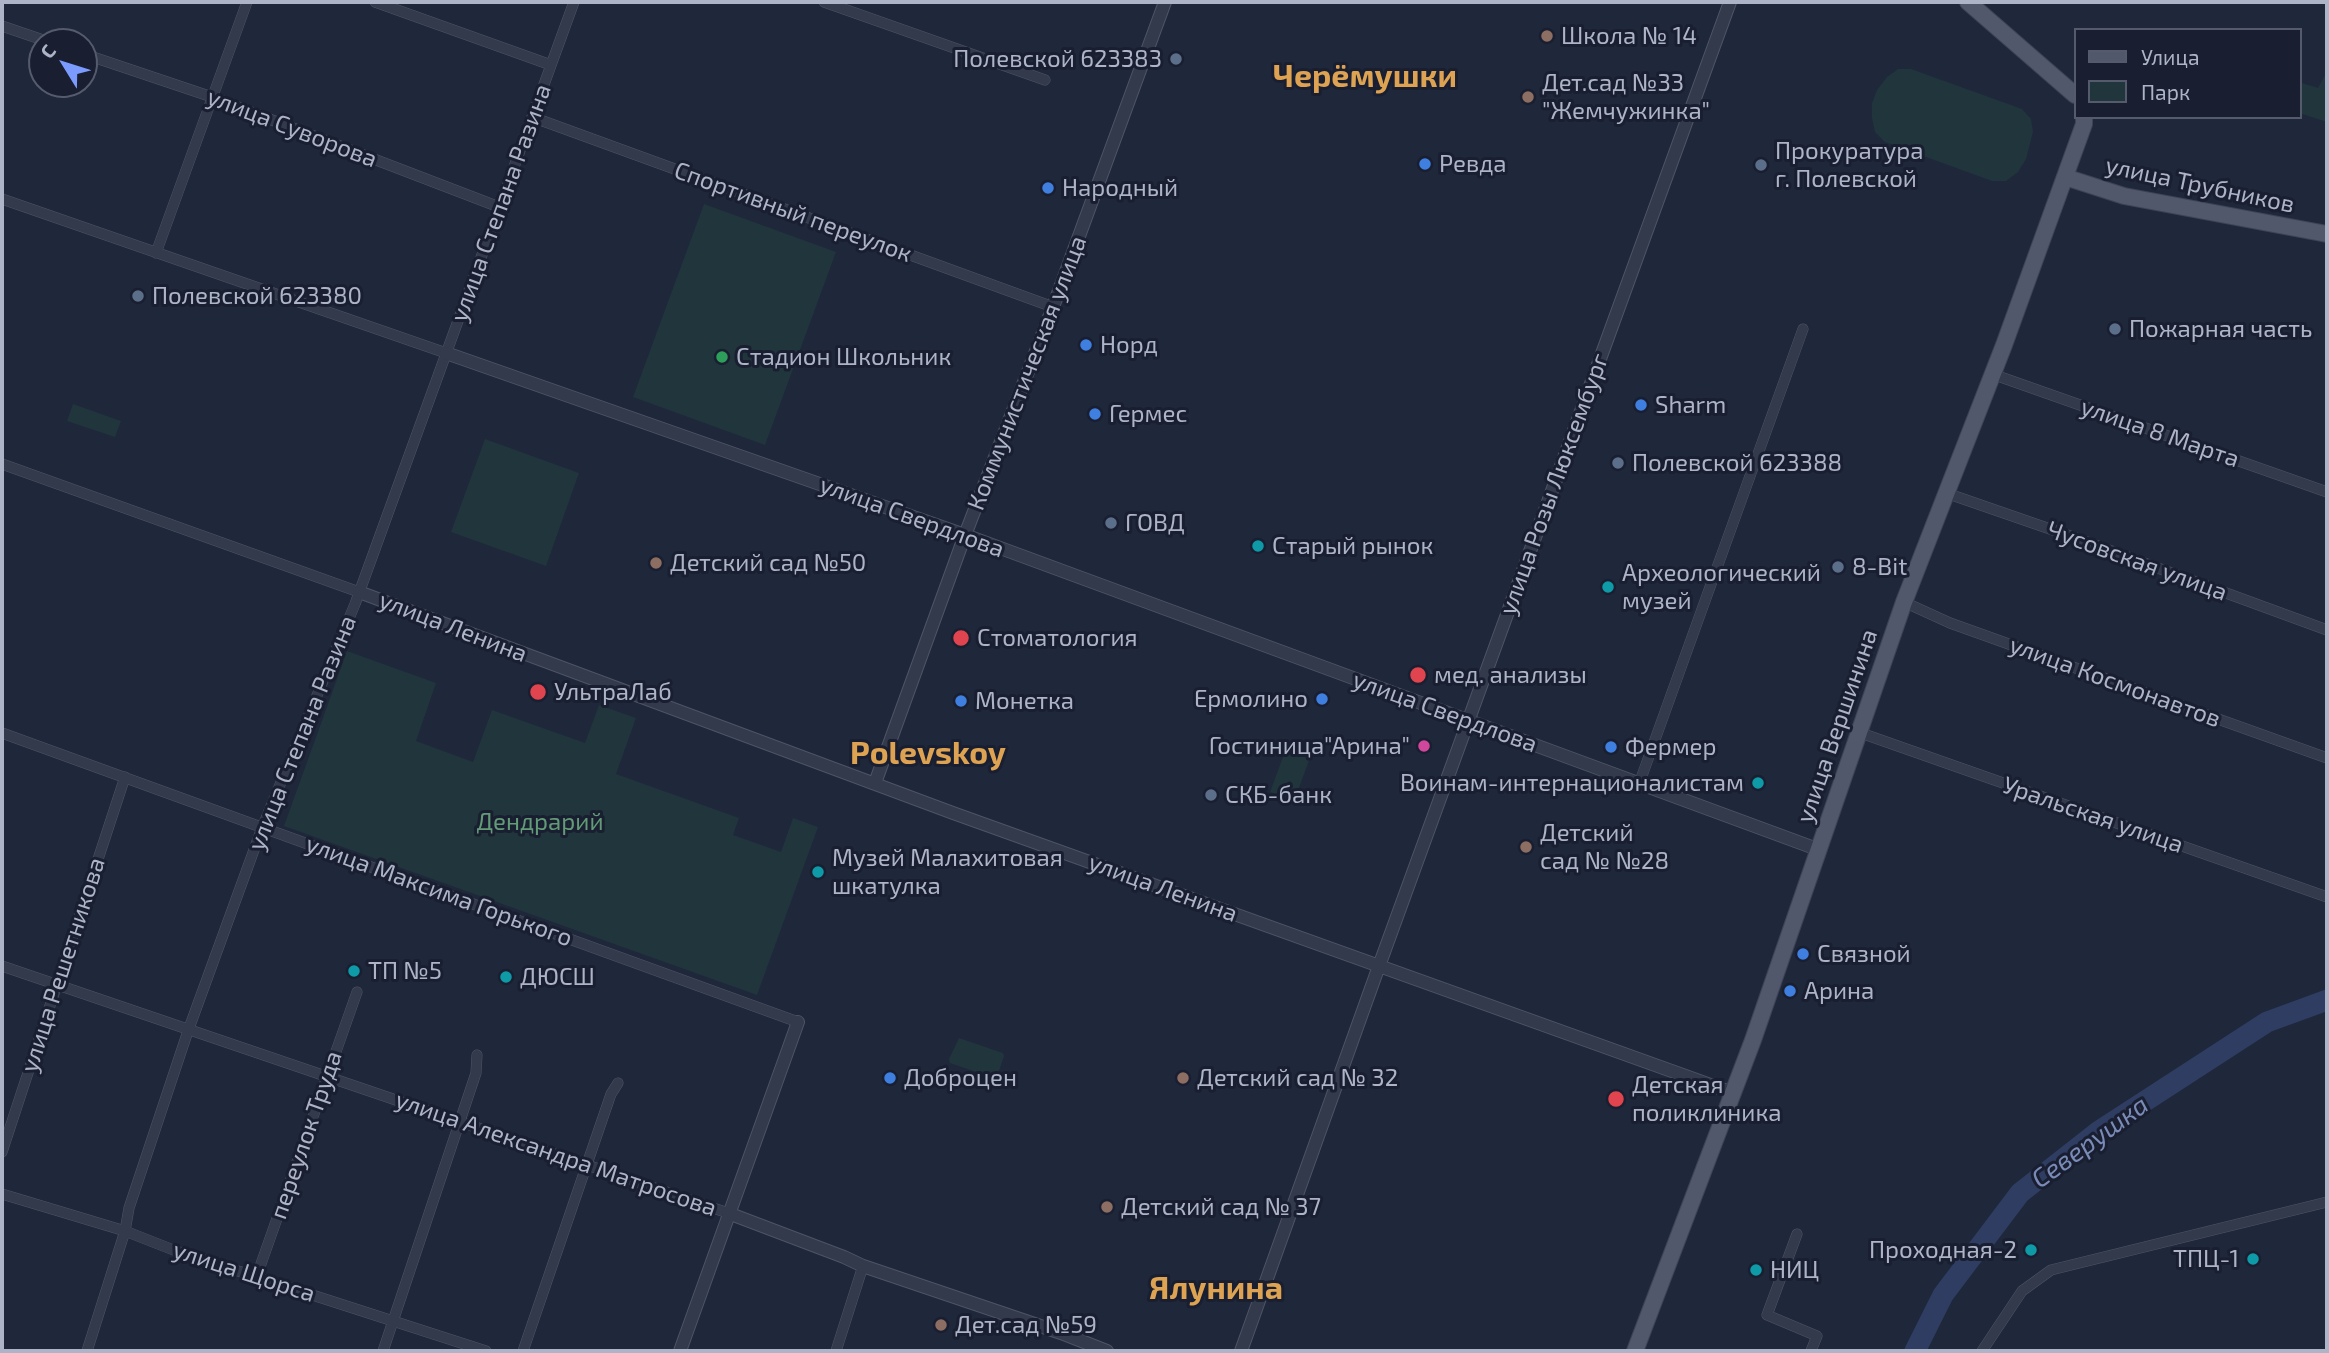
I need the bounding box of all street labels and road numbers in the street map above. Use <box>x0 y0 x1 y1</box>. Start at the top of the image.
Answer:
street label: улица Степана Разина <box>445 80 557 326</box>
street label: улица Суворова <box>203 82 381 174</box>
street label: улица Трубников <box>2103 151 2297 219</box>
street label: Спортивный переулок <box>670 156 916 268</box>
street label: Коммунистическая улица <box>961 232 1093 514</box>
street label: улица Розы Люксембург <box>1493 349 1615 619</box>
street label: улица 8 Марта <box>2077 392 2243 474</box>
street label: улица Свердлова <box>816 470 1008 564</box>
street label: Чусовская улица <box>2043 515 2231 607</box>
street label: улица Ленина <box>375 586 531 668</box>
street label: улица Степана Разина <box>242 611 362 855</box>
street label: улица Вершинина <box>1790 625 1884 827</box>
street label: улица Космонавтов <box>2005 630 2225 734</box>
street label: улица Свердлова <box>1349 665 1541 759</box>
street label: Уральская улица <box>1999 771 2187 859</box>
street label: улица Максима Горького <box>302 829 576 953</box>
street label: улица Ленина <box>1085 848 1241 928</box>
street label: улица Решетникова <box>15 854 111 1076</box>
street label: переулок Труда <box>264 1047 348 1223</box>
street label: улица Александра Матросова <box>392 1085 720 1223</box>
street label: улица Щорса <box>169 1235 319 1309</box>

